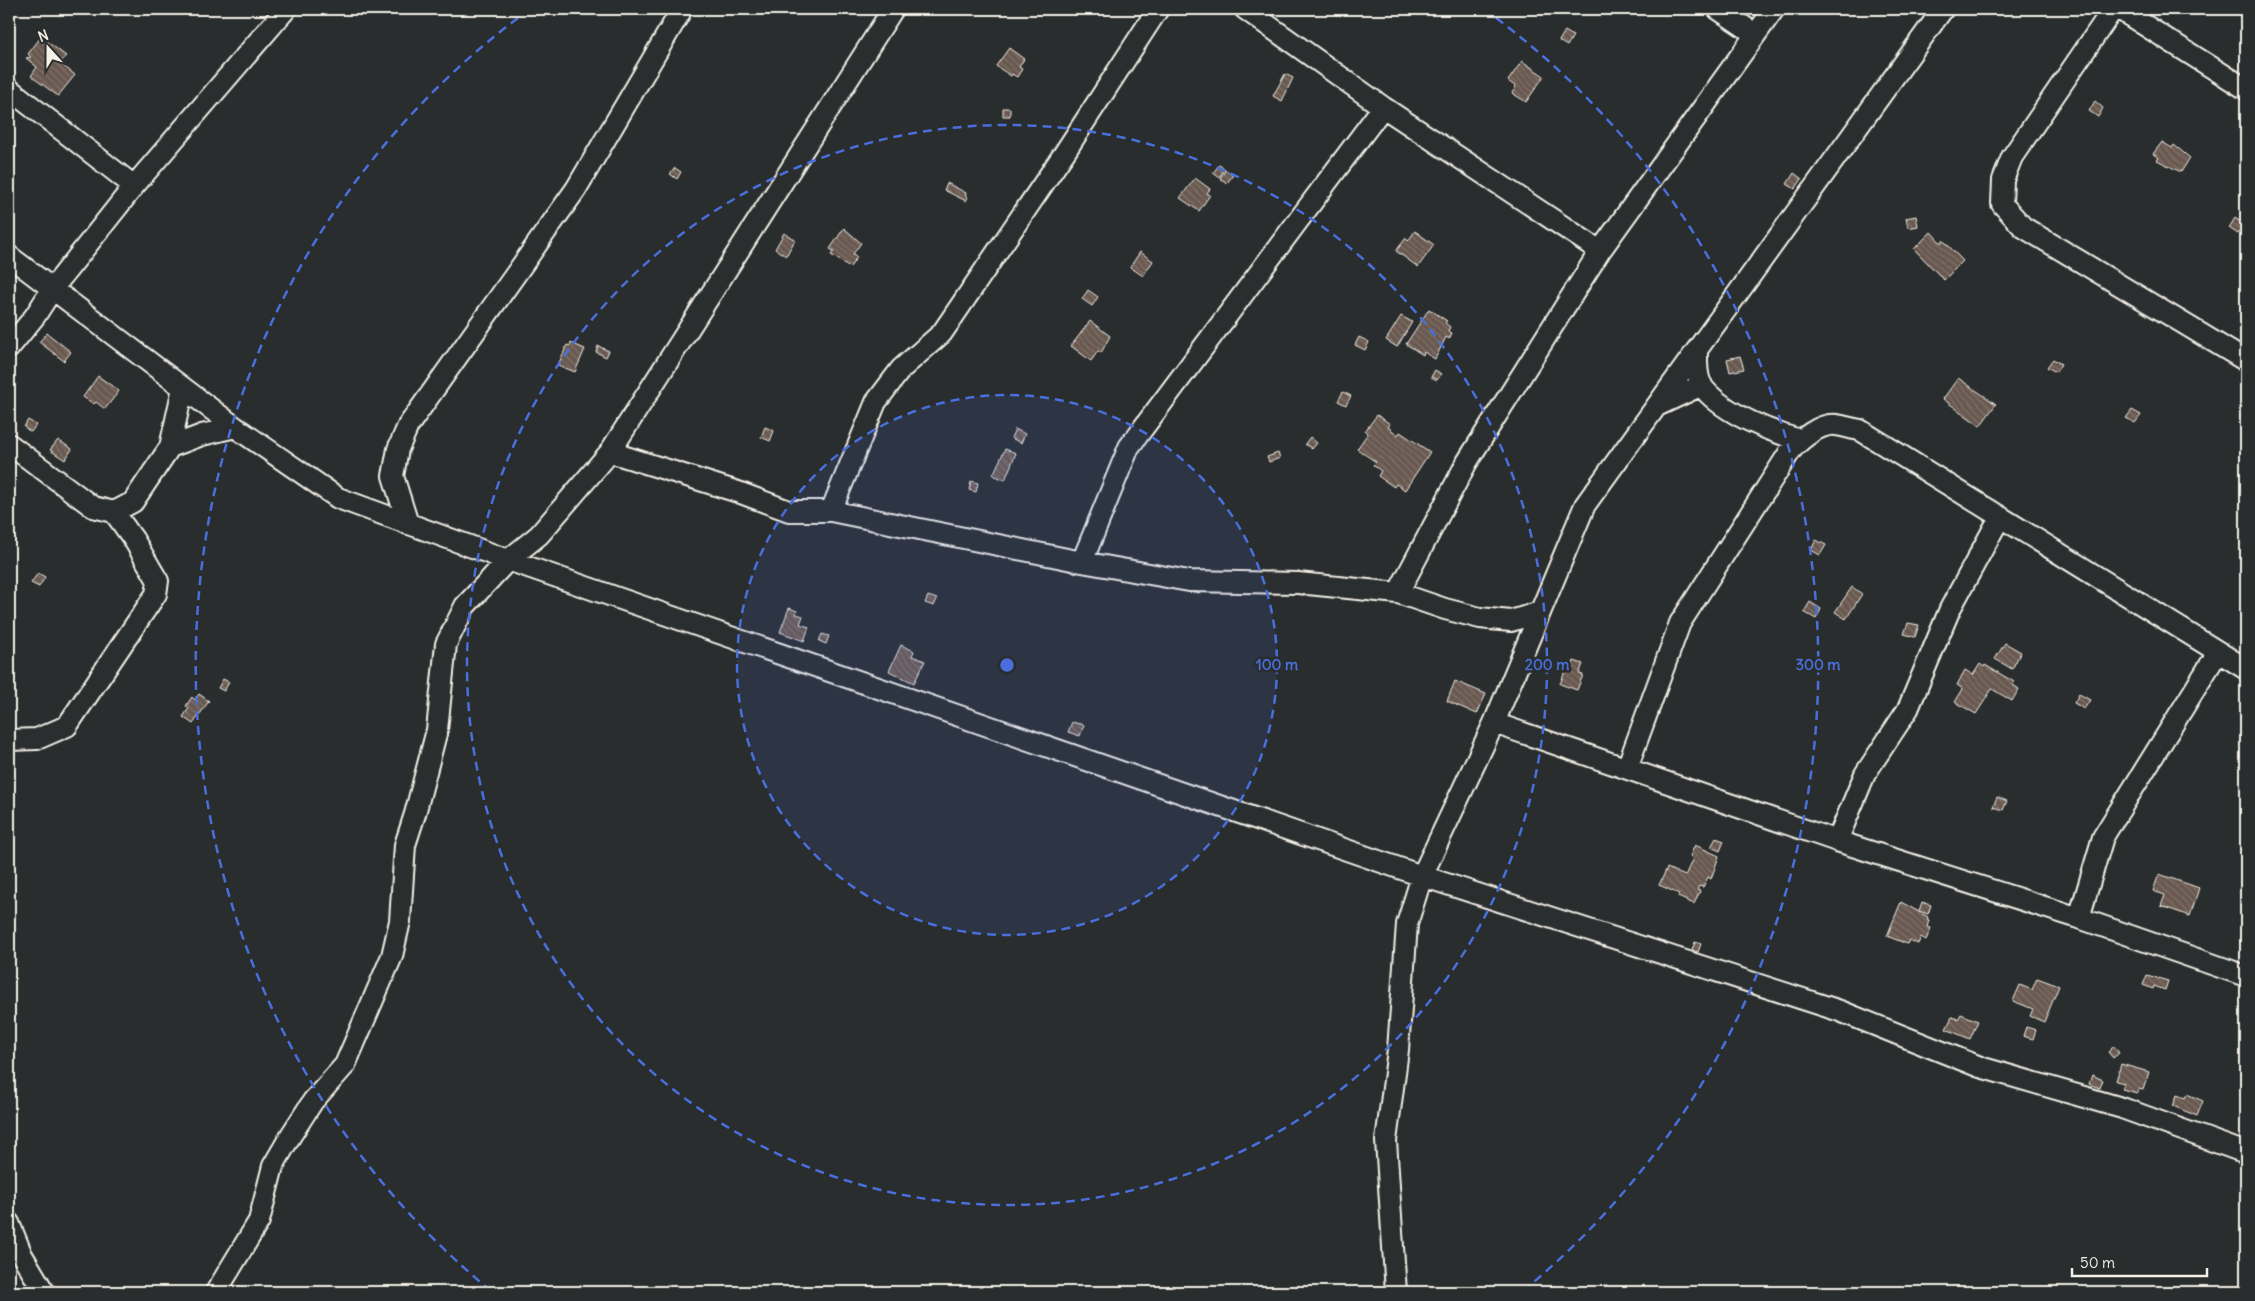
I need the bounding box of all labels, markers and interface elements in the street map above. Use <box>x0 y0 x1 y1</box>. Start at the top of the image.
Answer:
north arrow <box>22 22 72 72</box>
text: N <box>36 26 51 46</box>
text: 100 m <box>1256 655 1298 674</box>
text: 200 m <box>1525 655 1569 674</box>
text: 300 m <box>1796 655 1841 674</box>
centre of rings <box>998 656 1016 674</box>
scale bar <box>2072 1246 2208 1278</box>
text: 50 m <box>2080 1253 2115 1272</box>

